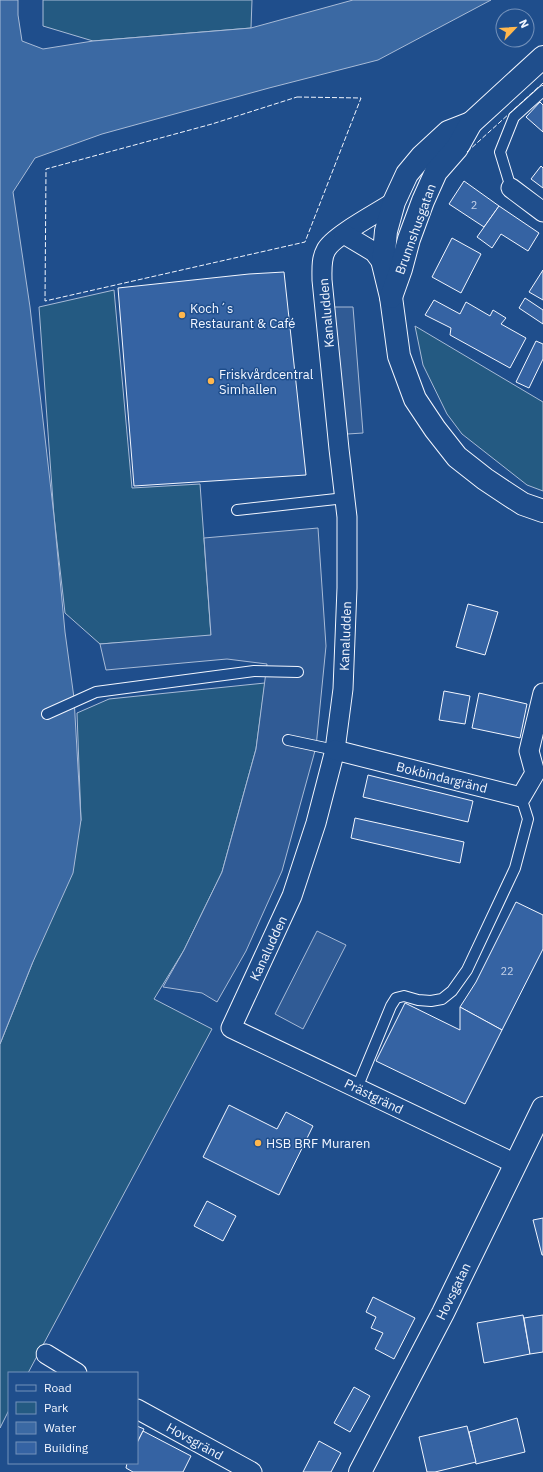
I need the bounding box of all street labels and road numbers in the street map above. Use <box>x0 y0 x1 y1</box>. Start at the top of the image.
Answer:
street label: Brunnshusgatan <box>391 181 440 277</box>
street label: Kanaludden <box>315 277 338 348</box>
street label: Kanaludden <box>336 601 355 671</box>
street label: Bokbindargränd <box>395 758 489 797</box>
street label: Kanaludden <box>246 913 291 983</box>
street label: Prästgränd <box>342 1075 406 1118</box>
street label: Hovsgatan <box>432 1260 475 1323</box>
street label: Hovsgränd <box>163 1419 226 1464</box>

